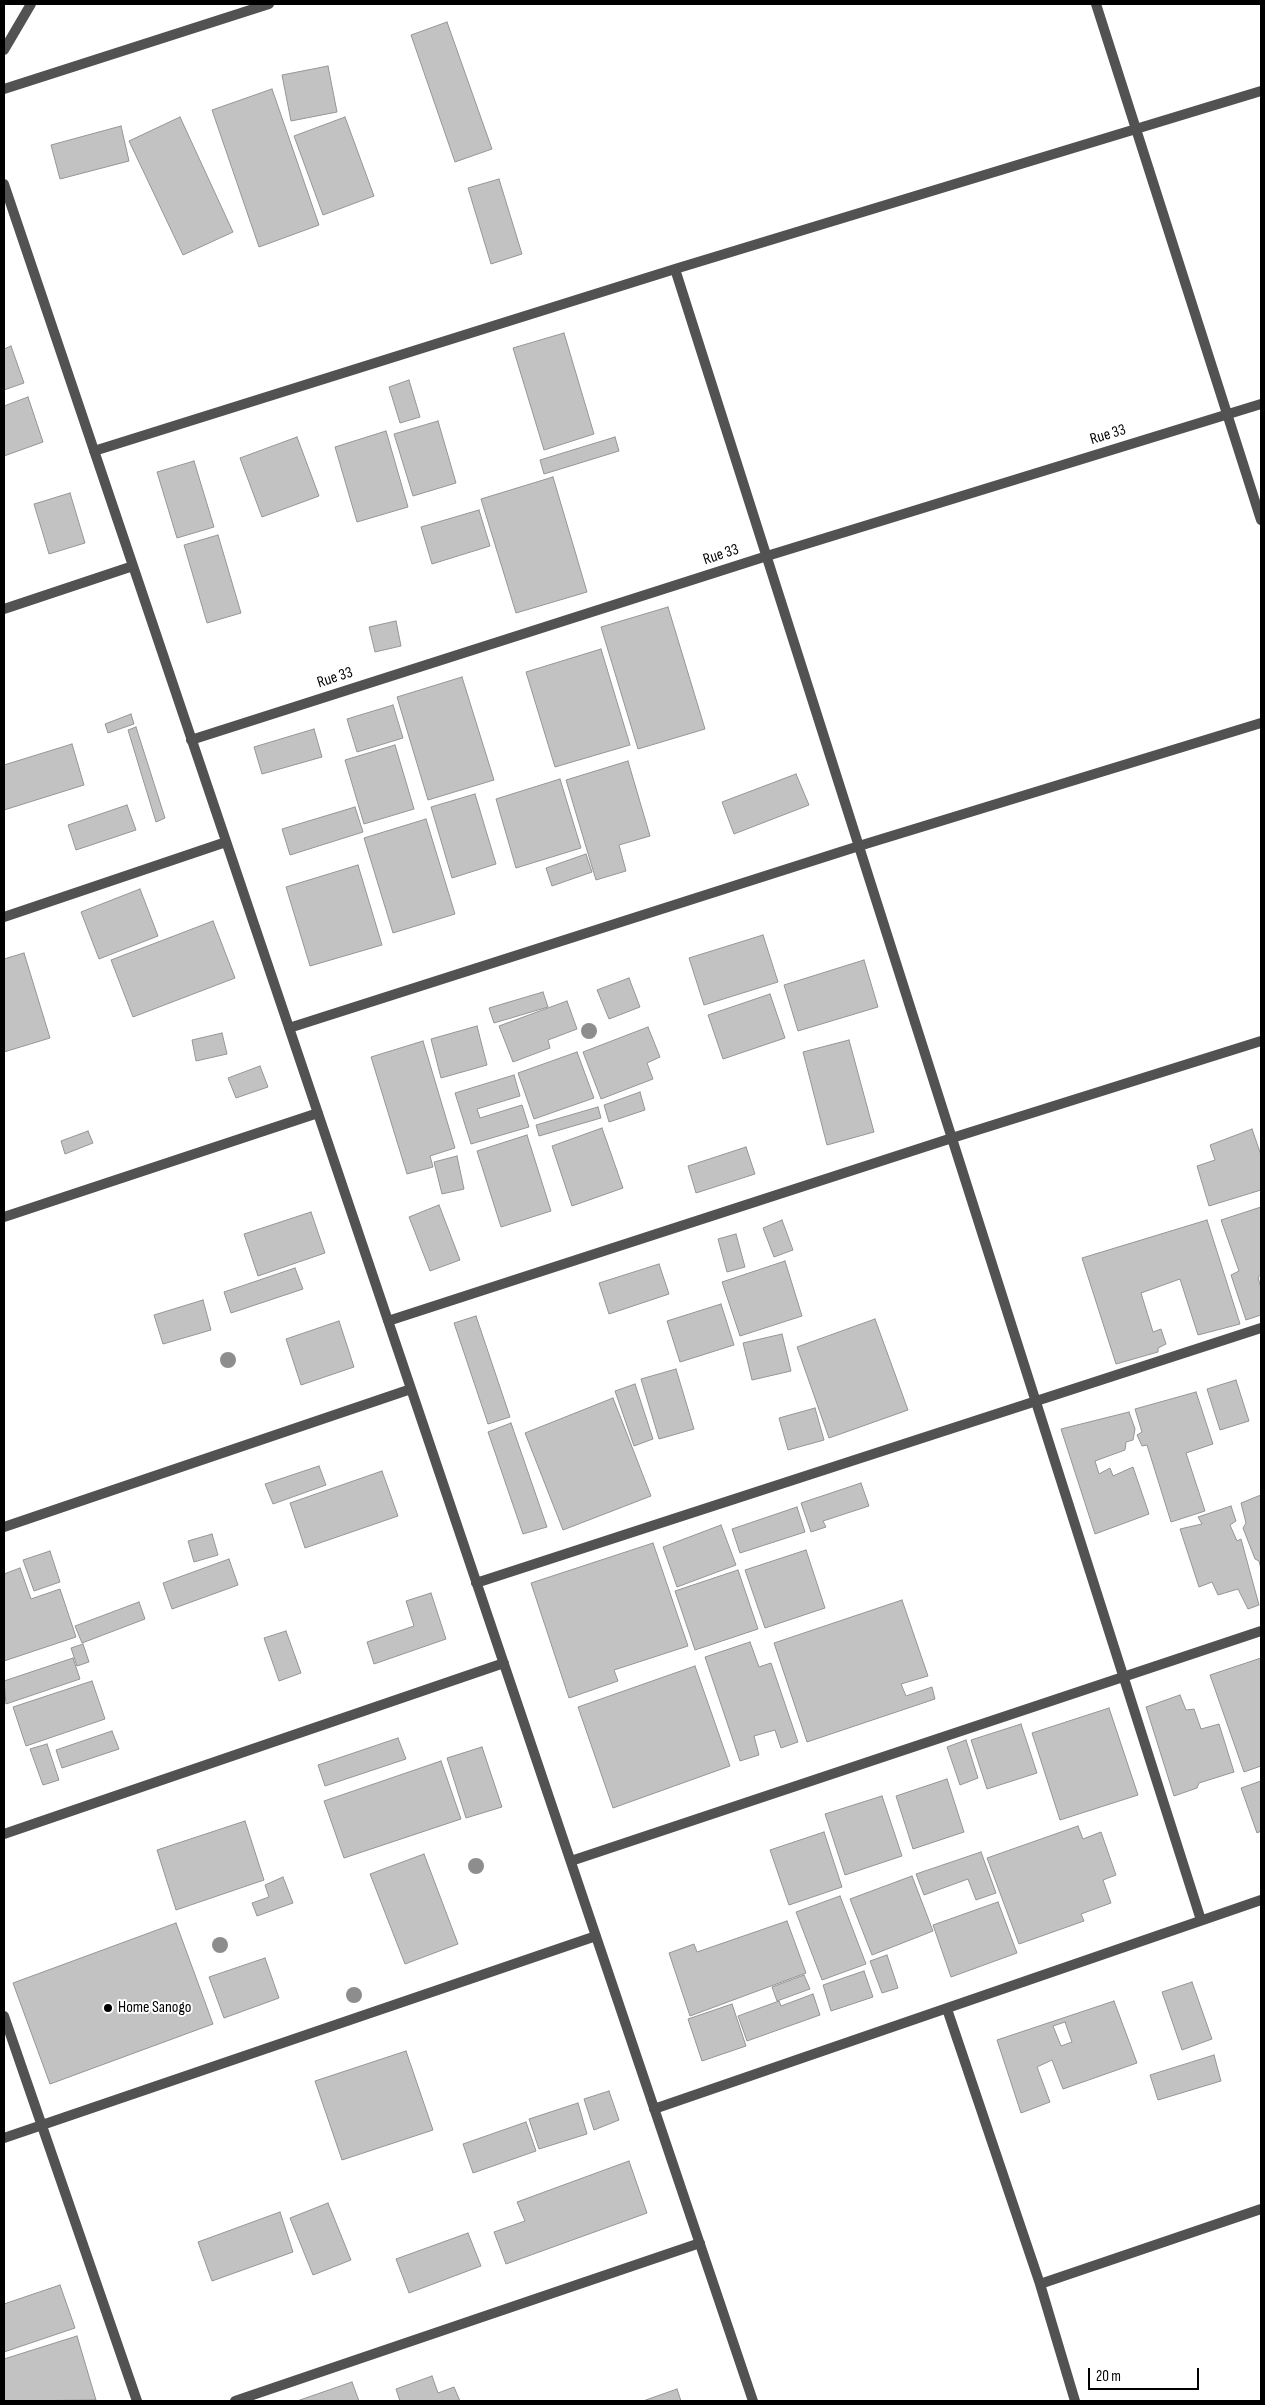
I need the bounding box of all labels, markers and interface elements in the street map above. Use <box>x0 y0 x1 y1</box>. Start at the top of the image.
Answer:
street label: Rue 33 <box>1088 420 1128 450</box>
street label: Rue 33 <box>701 540 741 570</box>
street label: Rue 33 <box>315 663 355 693</box>
place label: Home Sanogo <box>118 1998 191 2018</box>
marker: Home Sanogo <box>102 2002 114 2014</box>
scale bar <box>1090 2358 1201 2390</box>
text: 20 m <box>1096 2367 1121 2386</box>

